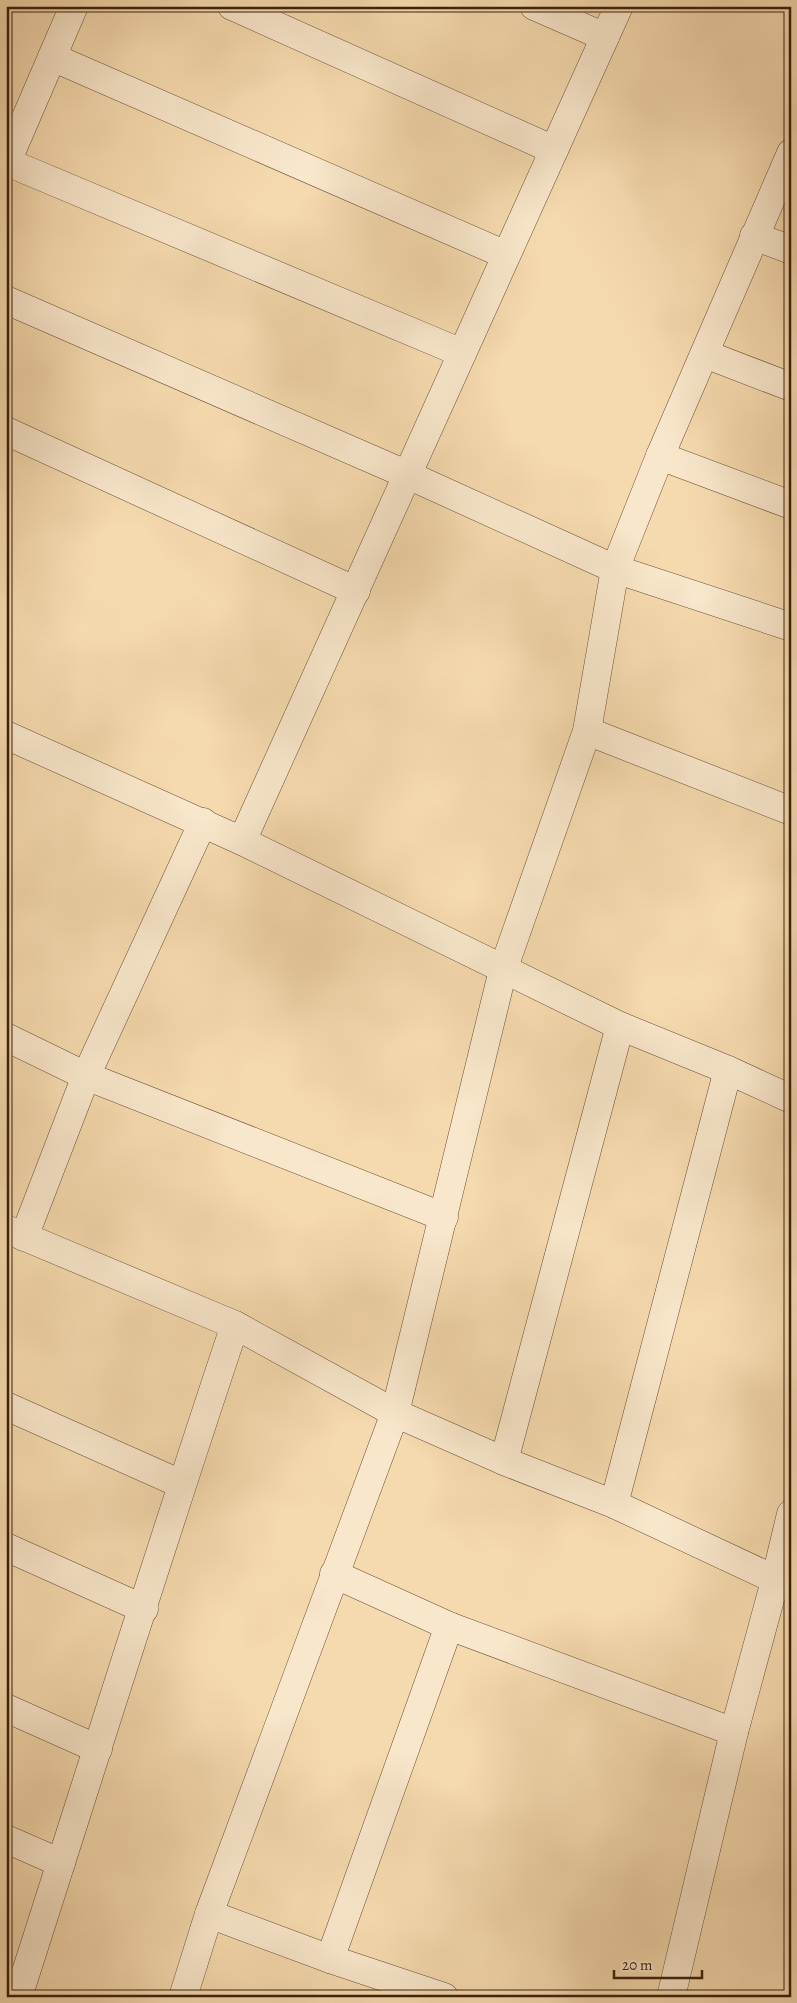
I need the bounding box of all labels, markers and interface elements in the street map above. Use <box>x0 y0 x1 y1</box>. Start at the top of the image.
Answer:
scale bar <box>614 1948 702 1980</box>
text: 20 m <box>622 1955 653 1975</box>

